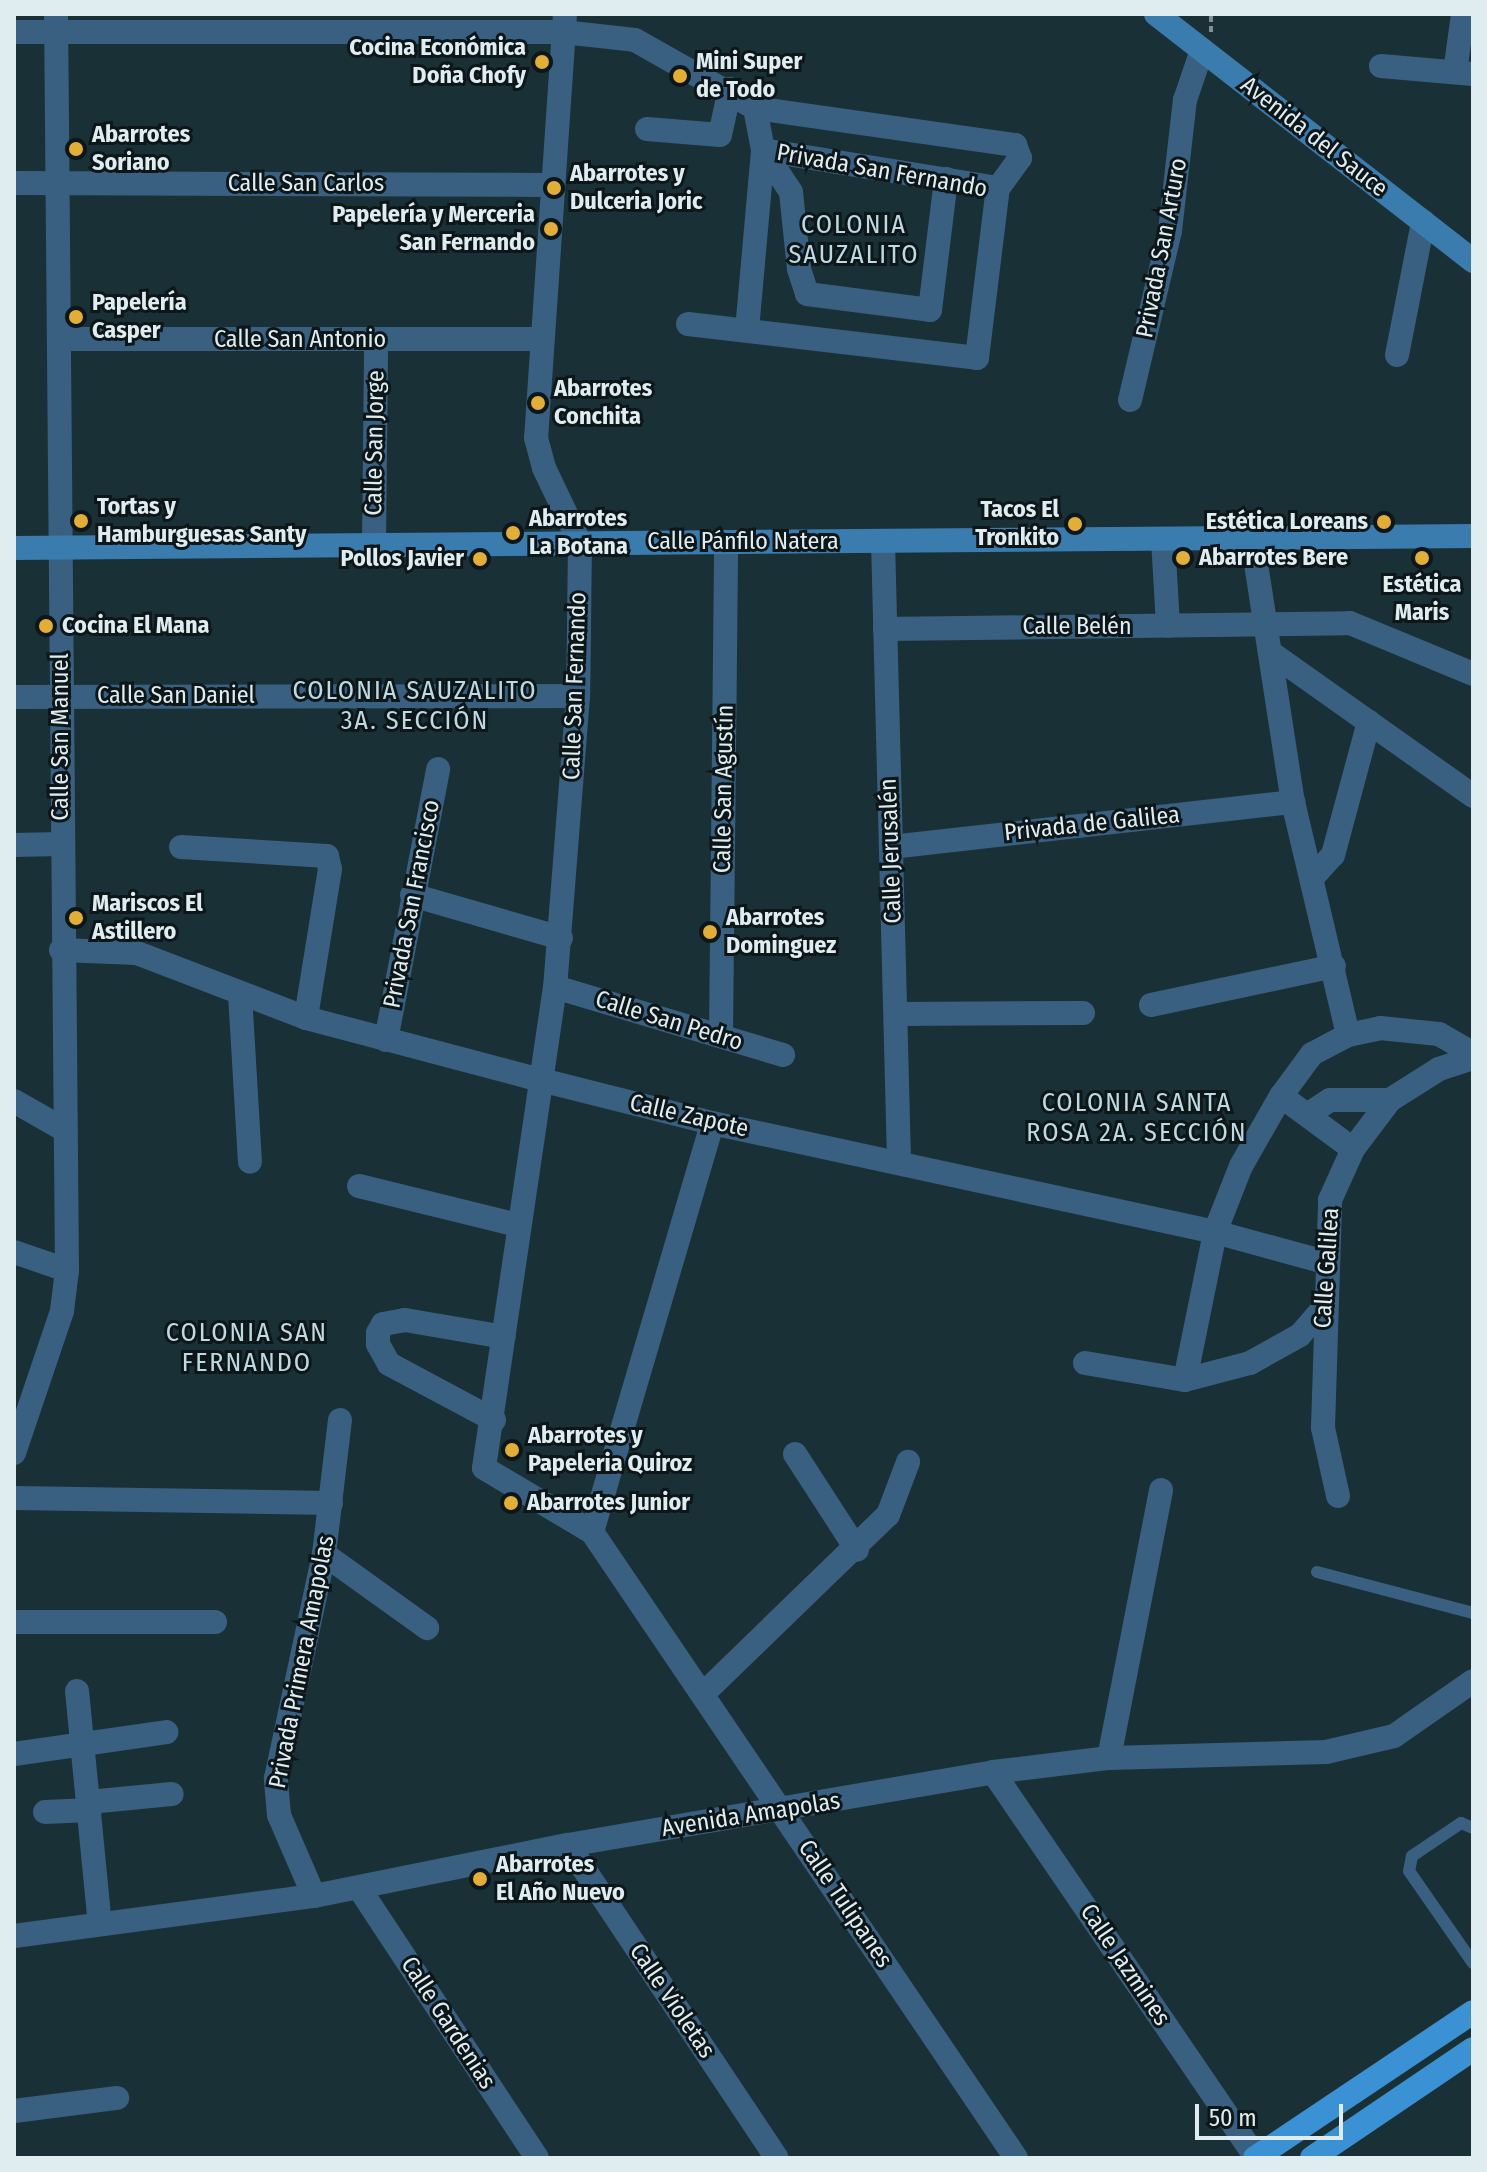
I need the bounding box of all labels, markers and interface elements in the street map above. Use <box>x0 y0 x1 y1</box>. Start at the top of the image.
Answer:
place label: Cocina Económica Doña Chofy <box>349 34 526 90</box>
place label: Mini Super de Todo <box>696 48 802 104</box>
marker: Cocina Económica Doña Chofy <box>533 53 551 71</box>
marker: Mini Super de Todo <box>671 67 689 85</box>
street label: Avenida del Sauce <box>1235 71 1393 203</box>
place label: Abarrotes Soriano <box>92 121 190 177</box>
street label: Privada San Fernando <box>774 138 990 204</box>
marker: Abarrotes Soriano <box>67 140 85 158</box>
street label: Privada San Arturo <box>1130 156 1194 340</box>
place label: Abarrotes y Dulceria Joric <box>570 160 702 216</box>
street label: Calle San Carlos <box>228 170 384 198</box>
marker: Abarrotes y Dulceria Joric <box>545 179 563 197</box>
place label: Papelería y Merceria San Fernando <box>332 201 535 257</box>
district label: COLONIA SAUZALITO <box>789 209 919 270</box>
marker: Papelería y Merceria San Fernando <box>542 220 560 238</box>
place label: Papelería Casper <box>92 289 187 345</box>
marker: Papelería Casper <box>67 308 85 326</box>
street label: Calle San Antonio <box>214 326 386 354</box>
street label: Calle San Jorge <box>359 370 391 516</box>
place label: Abarrotes Conchita <box>554 375 652 431</box>
marker: Abarrotes Conchita <box>529 394 547 412</box>
place label: Tortas y Hamburguesas Santy <box>97 493 306 549</box>
place label: Tacos El Tronkito <box>975 496 1059 552</box>
place label: Abarrotes La Botana <box>529 505 628 561</box>
place label: Estética Loreans <box>1206 508 1368 536</box>
marker: Tortas y Hamburguesas Santy <box>72 512 90 530</box>
marker: Estética Loreans <box>1375 513 1393 531</box>
marker: Tacos El Tronkito <box>1066 515 1084 533</box>
marker: Abarrotes La Botana <box>504 524 522 542</box>
street label: Calle Pánfilo Natera <box>647 528 839 556</box>
place label: Abarrotes Bere <box>1199 544 1348 572</box>
place label: Pollos Javier <box>341 545 464 573</box>
marker: Abarrotes Bere <box>1174 549 1192 567</box>
marker: Estética Maris <box>1413 549 1431 567</box>
marker: Pollos Javier <box>471 550 489 568</box>
place label: Estética Maris <box>1383 571 1461 627</box>
street label: Calle San Fernando <box>557 592 593 780</box>
place label: Cocina El Mana <box>62 612 210 640</box>
street label: Calle Belén <box>1022 613 1132 641</box>
marker: Cocina El Mana <box>37 617 55 635</box>
street label: Calle San Manuel <box>47 653 75 821</box>
district label: COLONIA SAUZALITO 3A. SECCIÓN <box>292 675 538 736</box>
street label: Calle San Daniel <box>97 682 255 710</box>
street label: Calle San Agustín <box>708 705 740 873</box>
street label: Calle Jerusalén <box>874 778 908 924</box>
street label: Privada San Francisco <box>378 797 446 1011</box>
street label: Privada de Galilea <box>1003 800 1181 848</box>
place label: Mariscos El Astillero <box>92 890 203 946</box>
place label: Abarrotes Dominguez <box>726 904 836 960</box>
marker: Mariscos El Astillero <box>67 909 85 927</box>
marker: Abarrotes Dominguez <box>701 923 719 941</box>
street label: Calle San Pedro <box>592 985 746 1057</box>
district label: COLONIA SANTA ROSA 2A. SECCIÓN <box>1026 1087 1248 1148</box>
street label: Calle Zapote <box>627 1088 751 1144</box>
street label: Calle Galilea <box>1308 1207 1346 1329</box>
district label: COLONIA SAN FERNANDO <box>166 1317 328 1378</box>
place label: Abarrotes y Papeleria Quiroz <box>528 1422 692 1478</box>
marker: Abarrotes y Papeleria Quiroz <box>503 1441 521 1459</box>
place label: Abarrotes Junior <box>527 1489 690 1517</box>
marker: Abarrotes Junior <box>502 1494 520 1512</box>
street label: Privada Primera Amapolas <box>263 1533 341 1791</box>
street label: Avenida Amapolas <box>660 1787 842 1843</box>
street label: Calle Tulipanes <box>792 1835 898 1973</box>
place label: Abarrotes El Año Nuevo <box>496 1851 625 1907</box>
marker: Abarrotes El Año Nuevo <box>471 1870 489 1888</box>
street label: Calle Jazmines <box>1074 1899 1176 2031</box>
street label: Calle Violetas <box>623 1938 721 2064</box>
street label: Calle Gardenias <box>395 1951 501 2095</box>
scale bar <box>1199 2088 1347 2138</box>
text: 50 m <box>1209 2104 1257 2132</box>

